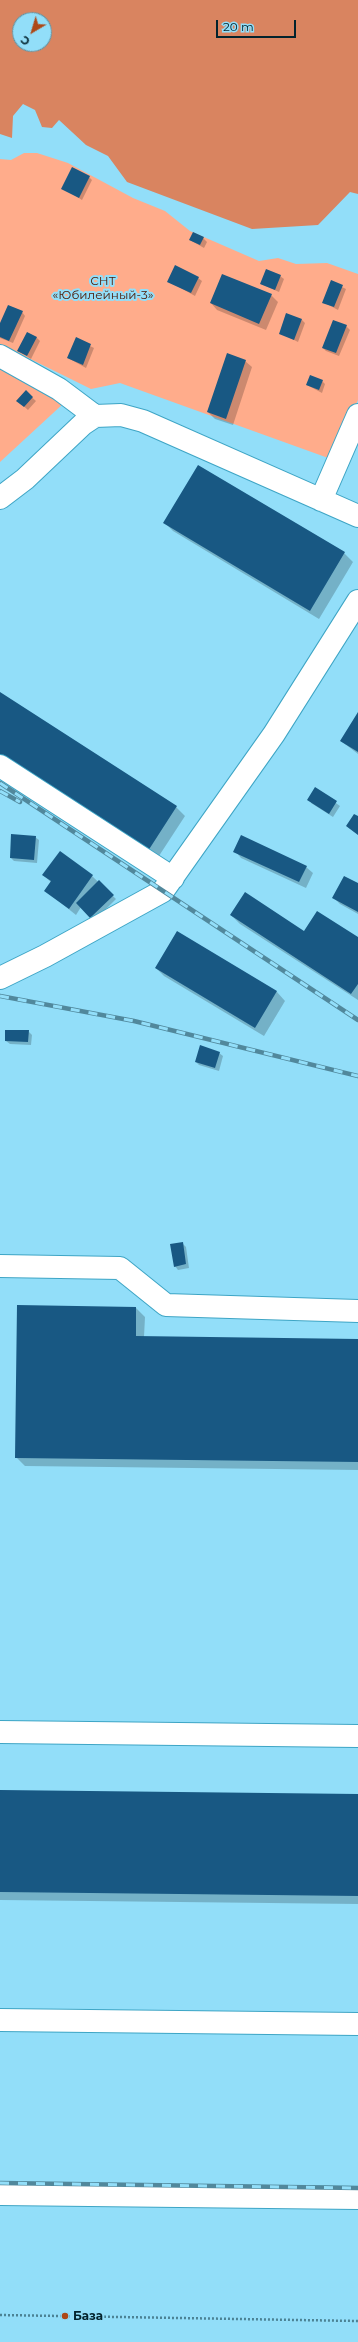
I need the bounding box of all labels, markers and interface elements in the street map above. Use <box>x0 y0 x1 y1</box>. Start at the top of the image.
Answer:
north arrow <box>12 12 52 52</box>
scale bar <box>218 12 298 38</box>
text: 20 m <box>223 19 254 34</box>
text: С <box>18 33 33 49</box>
park label: СНТ «Юбилейный-3» <box>53 274 153 302</box>
place label: База <box>73 2309 103 2323</box>
marker: База <box>60 2311 70 2321</box>

